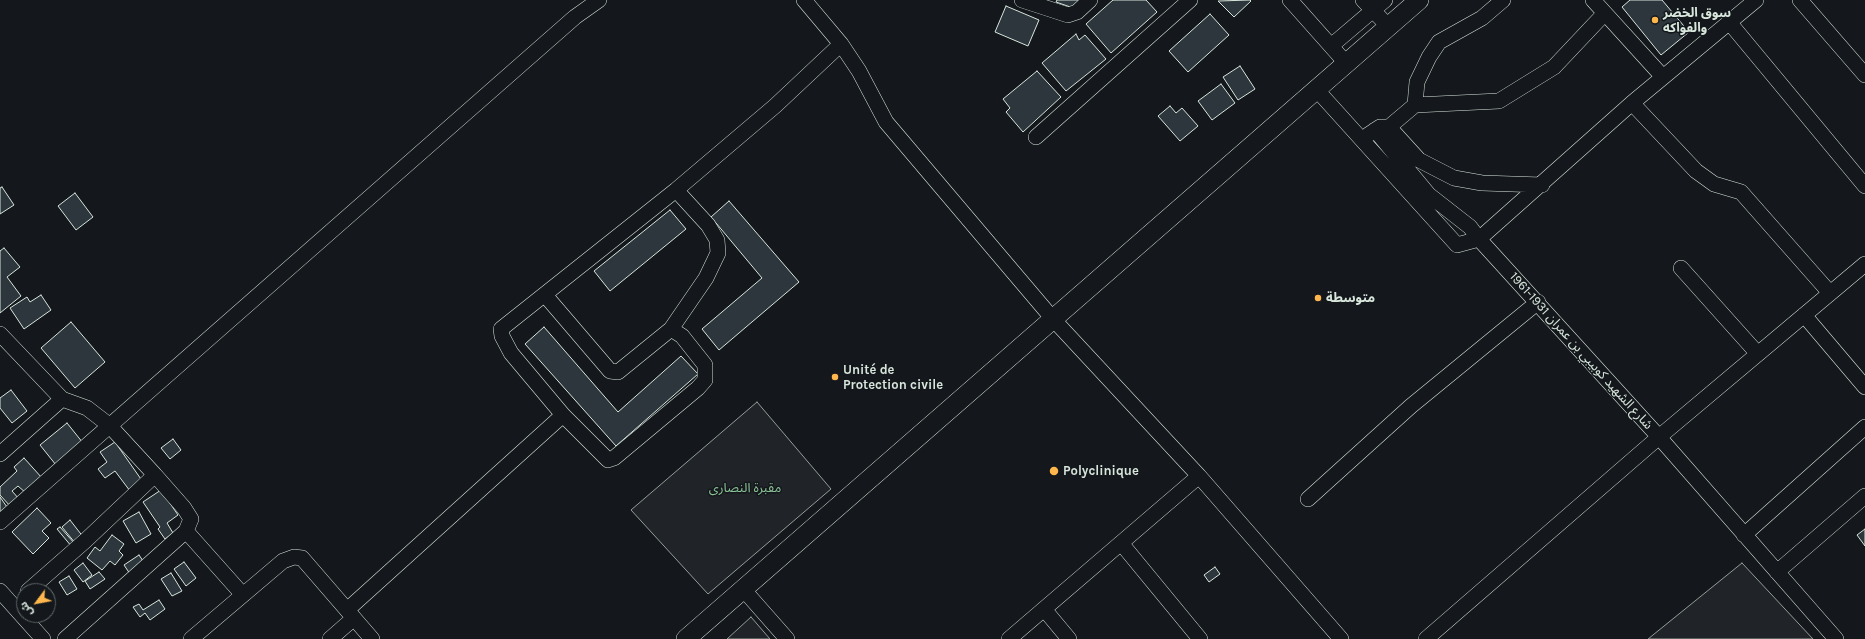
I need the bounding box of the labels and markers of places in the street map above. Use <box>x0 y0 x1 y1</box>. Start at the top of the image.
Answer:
place label: سوق الخضر والفواكه <box>1663 5 1731 36</box>
marker: سوق الخضر والفواكه <box>1650 15 1660 25</box>
place label: متوسطة <box>1326 290 1375 306</box>
marker: متوسطة <box>1313 293 1323 303</box>
place label: Unité de Protection civile <box>843 362 943 393</box>
marker: Unité de Protection civile <box>830 372 840 382</box>
place label: Polyclinique <box>1063 463 1139 479</box>
marker: Polyclinique <box>1048 465 1060 477</box>

